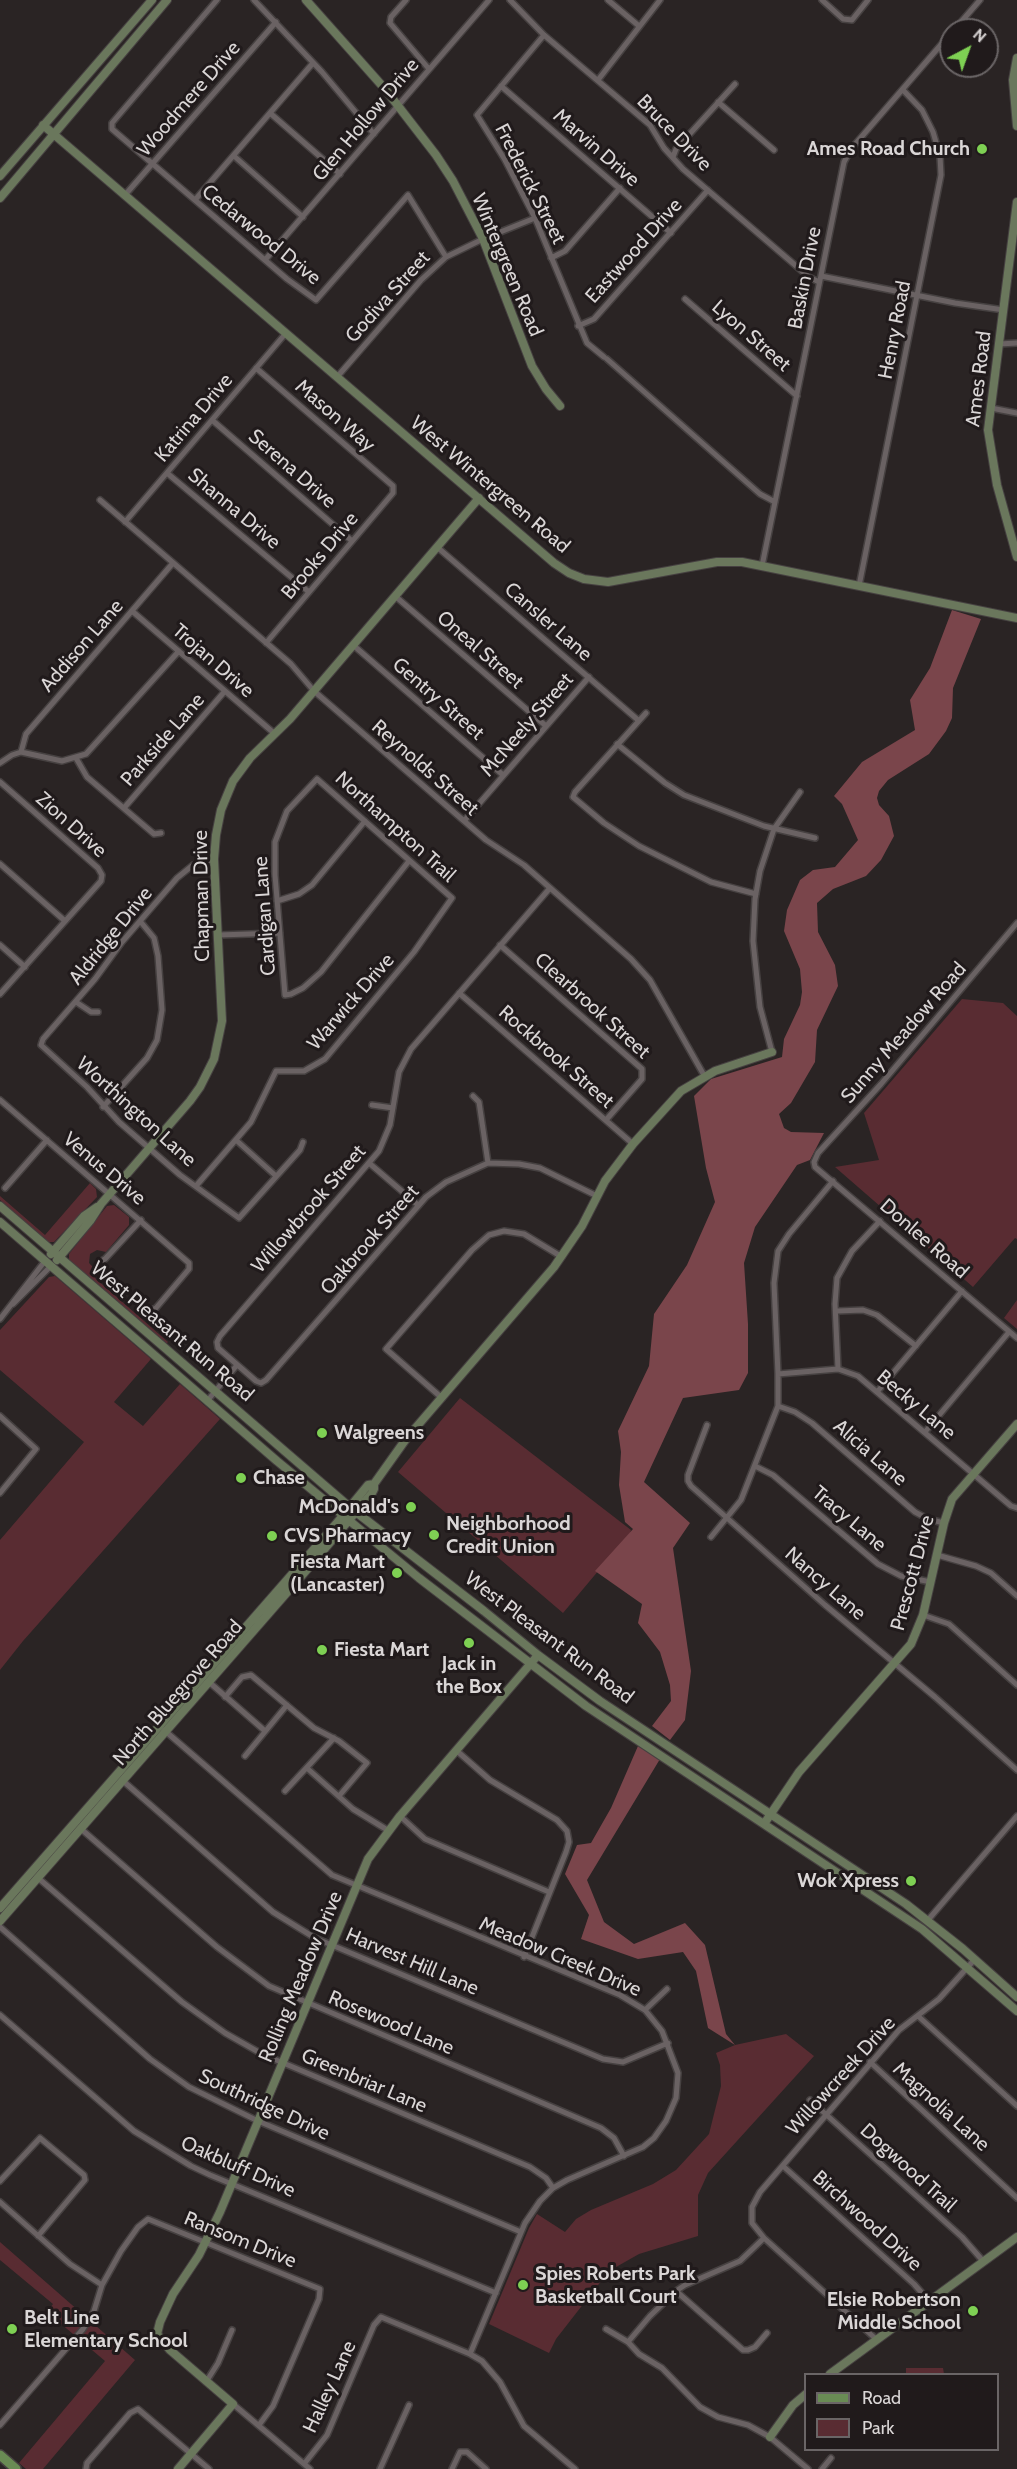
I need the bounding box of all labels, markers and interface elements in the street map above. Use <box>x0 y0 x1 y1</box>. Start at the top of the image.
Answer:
north arrow <box>939 18 999 78</box>
text: N <box>969 25 990 46</box>
street label: Woodmere Drive <box>132 37 246 161</box>
street label: Glen Hollow Drive <box>308 54 424 186</box>
street label: Bruce Drive <box>632 90 716 176</box>
street label: Marvin Drive <box>548 104 644 192</box>
street label: Frederick Street <box>489 120 571 248</box>
place label: Ames Road Church <box>807 137 970 161</box>
marker: Ames Road Church <box>975 142 989 156</box>
street label: Cedarwood Drive <box>197 180 325 290</box>
street label: Wintergreen Road <box>466 190 548 340</box>
street label: Eastwood Drive <box>581 194 687 308</box>
street label: Baskin Drive <box>783 225 827 331</box>
street label: Godiva Street <box>341 246 435 348</box>
street label: Henry Road <box>874 279 916 381</box>
street label: Lyon Street <box>707 295 795 377</box>
street label: Ames Road <box>961 330 997 428</box>
street label: Katrina Drive <box>150 369 238 467</box>
street label: Mason Way <box>290 375 380 457</box>
street label: West Wintergreen Road <box>405 411 575 559</box>
street label: Serena Drive <box>243 424 341 514</box>
street label: Shanna Drive <box>183 463 285 555</box>
street label: Brooks Drive <box>277 508 363 604</box>
street label: Cansler Lane <box>499 577 597 667</box>
street label: Addison Lane <box>35 595 129 697</box>
street label: Oneal Street <box>432 606 528 694</box>
street label: Trojan Drive <box>167 619 259 703</box>
street label: Gentry Street <box>387 653 489 745</box>
street label: McNeely Street <box>475 668 579 782</box>
street label: Parkside Lane <box>116 689 210 791</box>
street label: Reynolds Street <box>367 715 483 821</box>
street label: Northampton Trail <box>330 767 460 887</box>
street label: Zion Drive <box>31 787 111 863</box>
street label: Chapman Drive <box>189 830 215 962</box>
street label: Cardigan Lane <box>249 856 281 976</box>
street label: Aldridge Drive <box>64 882 158 990</box>
street label: Clearbrook Street <box>529 948 655 1064</box>
street label: Warwick Drive <box>303 949 399 1055</box>
street label: Sunny Meadow Road <box>836 958 972 1108</box>
street label: Rockbrook Street <box>494 1000 618 1114</box>
street label: Worthington Lane <box>71 1052 201 1172</box>
street label: Venus Drive <box>58 1127 150 1211</box>
street label: Willowbrook Street <box>247 1140 371 1278</box>
street label: Oakbrook Street <box>316 1180 424 1300</box>
street label: Donlee Road <box>875 1194 973 1284</box>
street label: West Pleasant Run Road <box>86 1257 258 1407</box>
street label: Becky Lane <box>872 1365 960 1445</box>
street label: Alicia Lane <box>828 1415 912 1491</box>
place label: Walgreens <box>334 1421 424 1445</box>
marker: Walgreens <box>315 1426 329 1440</box>
place label: Chase <box>253 1466 305 1490</box>
marker: Chase <box>234 1471 248 1485</box>
street label: Tracy Lane <box>807 1481 891 1557</box>
place label: McDonald's <box>298 1495 399 1519</box>
marker: McDonald's <box>404 1500 418 1514</box>
place label: Neighborhood Credit Union <box>446 1512 571 1559</box>
street label: Prescott Drive <box>886 1513 940 1633</box>
place label: CVS Pharmacy <box>284 1524 411 1548</box>
marker: Neighborhood Credit Union <box>427 1528 441 1542</box>
marker: CVS Pharmacy <box>265 1529 279 1543</box>
street label: Nancy Lane <box>780 1542 870 1626</box>
place label: Fiesta Mart (Lancaster) <box>290 1550 385 1597</box>
marker: Fiesta Mart (Lancaster) <box>390 1566 404 1580</box>
street label: West Pleasant Run Road <box>460 1567 638 1709</box>
street label: North Bluegrove Road <box>108 1615 248 1771</box>
marker: Jack in the Box <box>462 1636 476 1650</box>
place label: Fiesta Mart <box>334 1638 429 1662</box>
marker: Fiesta Mart <box>315 1643 329 1657</box>
place label: Jack in the Box <box>436 1652 502 1699</box>
place label: Wok Xpress <box>797 1869 899 1893</box>
marker: Wok Xpress <box>904 1874 918 1888</box>
street label: Rolling Meadow Drive <box>254 1888 348 2066</box>
street label: Meadow Creek Drive <box>475 1912 645 2002</box>
street label: Harvest Hill Lane <box>342 1923 482 2001</box>
street label: Rosewood Lane <box>325 1986 457 2060</box>
street label: Willowcreek Drive <box>781 2012 901 2140</box>
street label: Greenbriar Lane <box>298 2044 430 2118</box>
street label: Magnolia Lane <box>888 2057 994 2157</box>
street label: Southridge Drive <box>195 2064 333 2146</box>
street label: Dogwood Trail <box>855 2119 961 2217</box>
street label: Oakbluff Drive <box>177 2131 299 2203</box>
street label: Birchwood Drive <box>807 2166 927 2276</box>
street label: Ransom Drive <box>180 2207 300 2273</box>
place label: Spies Roberts Park Basketball Court <box>535 2262 696 2309</box>
marker: Spies Roberts Park Basketball Court <box>516 2278 530 2292</box>
place label: Elsie Robertson Middle School <box>827 2288 961 2335</box>
marker: Elsie Robertson Middle School <box>966 2304 980 2318</box>
place label: Belt Line Elementary School <box>24 2306 188 2353</box>
marker: Belt Line Elementary School <box>5 2322 19 2336</box>
street label: Halley Lane <box>298 2337 362 2437</box>
legend <box>804 2373 999 2451</box>
text: Road <box>862 2387 901 2409</box>
text: Park <box>862 2417 894 2439</box>

